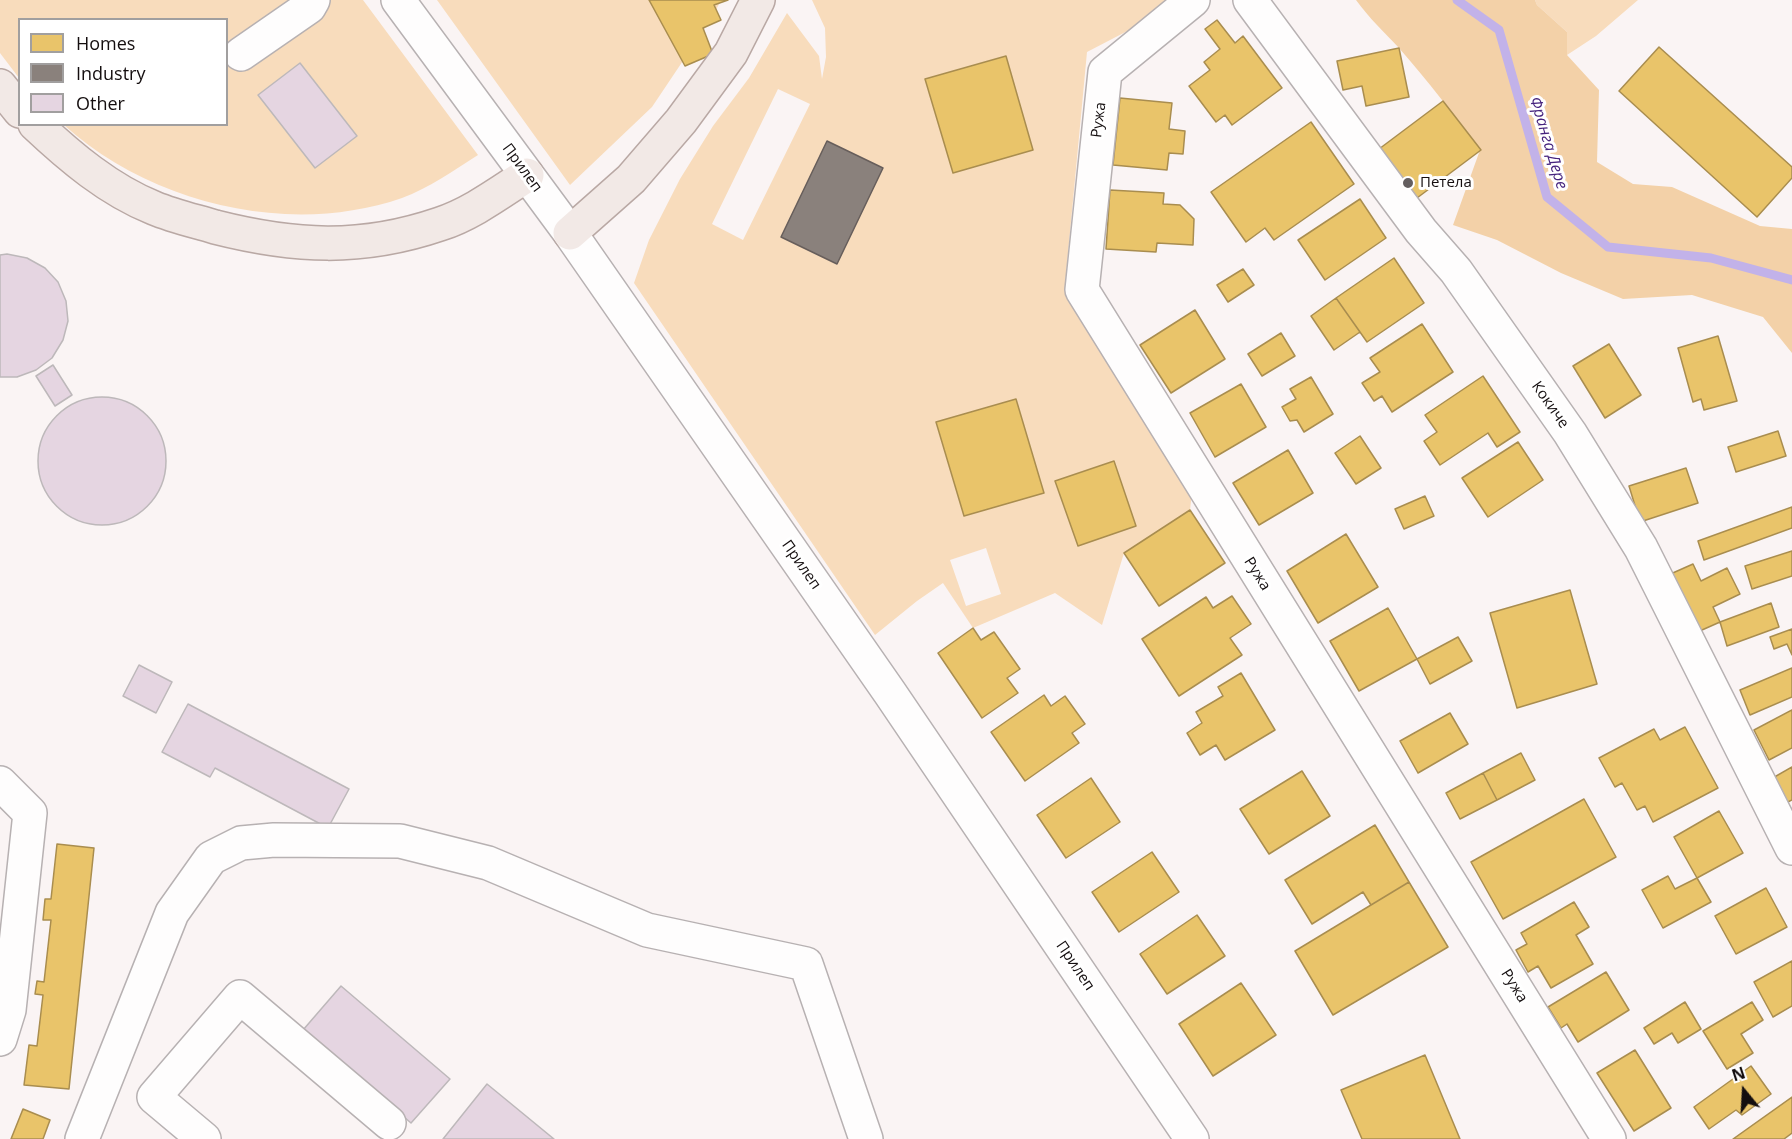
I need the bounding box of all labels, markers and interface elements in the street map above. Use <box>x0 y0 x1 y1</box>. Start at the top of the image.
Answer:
legend <box>18 18 228 126</box>
text: Homes <box>76 31 135 55</box>
text: Industry <box>76 61 146 85</box>
text: Other <box>76 91 125 115</box>
water label: Франга Дере <box>1525 95 1571 191</box>
street label: Ружа <box>1088 101 1110 139</box>
street label: Прилеп <box>498 140 546 196</box>
place label: Петела <box>1420 174 1472 192</box>
marker: Петела <box>1401 176 1415 190</box>
street label: Кокиче <box>1527 378 1573 432</box>
street label: Прилеп <box>778 537 824 593</box>
street label: Ружа <box>1240 554 1274 594</box>
street label: Прилеп <box>1052 938 1098 994</box>
street label: Ружа <box>1497 966 1531 1006</box>
north arrow <box>1714 1061 1774 1121</box>
text: N <box>1729 1061 1748 1086</box>

